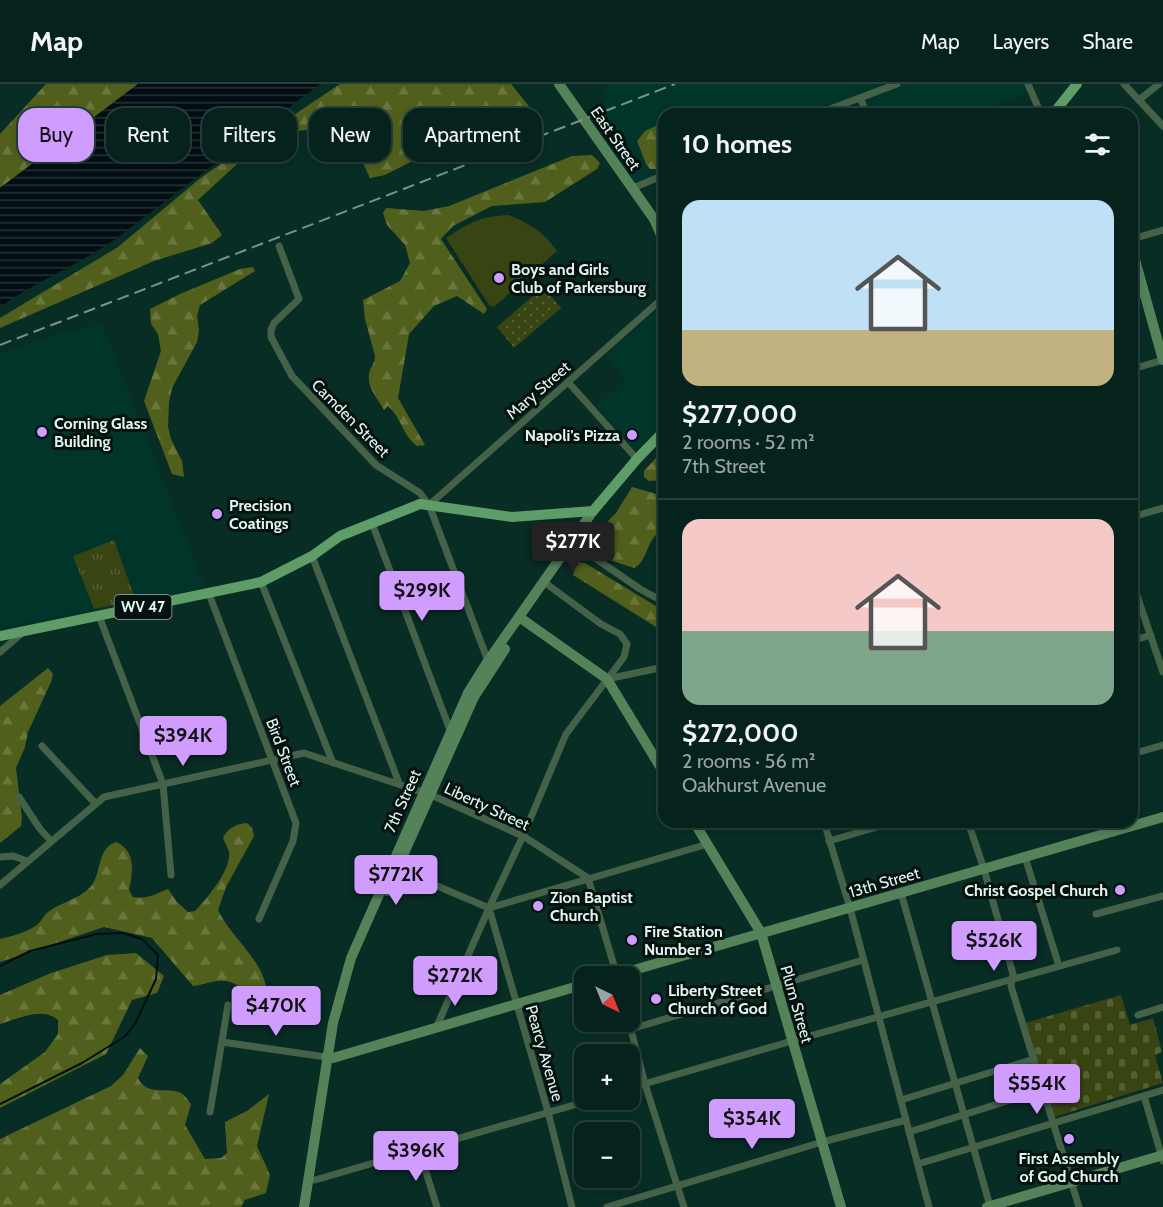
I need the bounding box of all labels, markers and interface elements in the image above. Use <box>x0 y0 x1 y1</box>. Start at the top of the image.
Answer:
text: Map <box>30 24 83 58</box>
text: Map <box>921 29 960 54</box>
text: Layers <box>993 29 1049 54</box>
text: Share <box>1082 29 1133 54</box>
street label: East Street <box>587 103 645 174</box>
chip: Buy <box>18 108 94 162</box>
chip: Rent <box>106 108 190 162</box>
chip: Filters <box>202 108 297 162</box>
chip: New <box>309 108 391 162</box>
chip: Apartment <box>403 108 542 162</box>
text: 10 homes <box>682 128 792 160</box>
icon: filters <box>1081 128 1114 161</box>
icon: home <box>844 239 952 347</box>
place label: Boys and Girls Club of Parkersburg <box>511 260 646 297</box>
marker: Boys and Girls Club of Parkersburg <box>492 271 506 285</box>
street label: Mary Street <box>502 357 575 423</box>
street label: Camden Street <box>308 375 394 462</box>
text: $277,000 <box>682 398 797 430</box>
place label: Corning Glass Building <box>54 414 148 451</box>
marker: Corning Glass Building <box>35 425 49 439</box>
place label: Napoli's Pizza <box>525 426 620 445</box>
marker: Napoli's Pizza <box>625 428 639 442</box>
text: 2 rooms · 52 m² <box>682 430 815 454</box>
text: 7th Street <box>682 454 766 478</box>
place label: Precision Coatings <box>229 496 291 533</box>
marker: Precision Coatings <box>210 507 224 521</box>
pin: $277K <box>531 522 615 573</box>
text: $277K <box>545 529 601 553</box>
icon: home <box>844 558 952 666</box>
pin: $299K <box>380 571 464 622</box>
text: $299K <box>393 578 451 602</box>
road number: WV 47 <box>114 595 172 619</box>
street label: Bird Street <box>262 715 305 789</box>
pin: $394K <box>141 716 225 767</box>
text: $272,000 <box>682 717 799 749</box>
text: $394K <box>154 723 212 747</box>
text: 2 rooms · 56 m² <box>682 749 815 773</box>
street label: 7th Street <box>380 766 425 836</box>
text: Oakhurst Avenue <box>682 773 826 797</box>
street label: Liberty Street <box>441 778 533 835</box>
pin: $772K <box>354 855 438 906</box>
text: $772K <box>368 862 424 886</box>
street label: 13th Street <box>847 863 922 902</box>
place label: Christ Gospel Church <box>964 881 1108 900</box>
marker: Christ Gospel Church <box>1113 883 1127 897</box>
place label: Zion Baptist Church <box>550 888 633 925</box>
marker: Zion Baptist Church <box>531 899 545 913</box>
pin: $526K <box>952 921 1036 972</box>
place label: Fire Station Number 3 <box>644 922 723 959</box>
text: $526K <box>966 928 1022 952</box>
marker: Fire Station Number 3 <box>625 933 639 947</box>
pin: $272K <box>413 956 497 1007</box>
text: $272K <box>427 963 483 987</box>
street label: Plum Street <box>776 963 817 1046</box>
north arrow <box>574 966 640 1032</box>
map controls <box>574 966 640 1188</box>
place label: Liberty Street Church of God <box>668 981 767 1018</box>
pin: $470K <box>234 986 318 1037</box>
marker: Liberty Street Church of God <box>649 992 663 1006</box>
text: $470K <box>246 993 306 1017</box>
street label: Pearcy Avenue <box>522 1003 567 1104</box>
button: + <box>574 1044 640 1110</box>
pin: $554K <box>995 1064 1079 1115</box>
text: $554K <box>1008 1071 1066 1095</box>
pin: $354K <box>710 1099 794 1150</box>
text: $354K <box>723 1106 781 1130</box>
button: − <box>574 1122 640 1188</box>
pin: $396K <box>374 1131 458 1182</box>
marker: First Assembly of God Church <box>1062 1132 1076 1146</box>
text: $396K <box>387 1138 445 1162</box>
place label: First Assembly of God Church <box>1019 1149 1120 1186</box>

